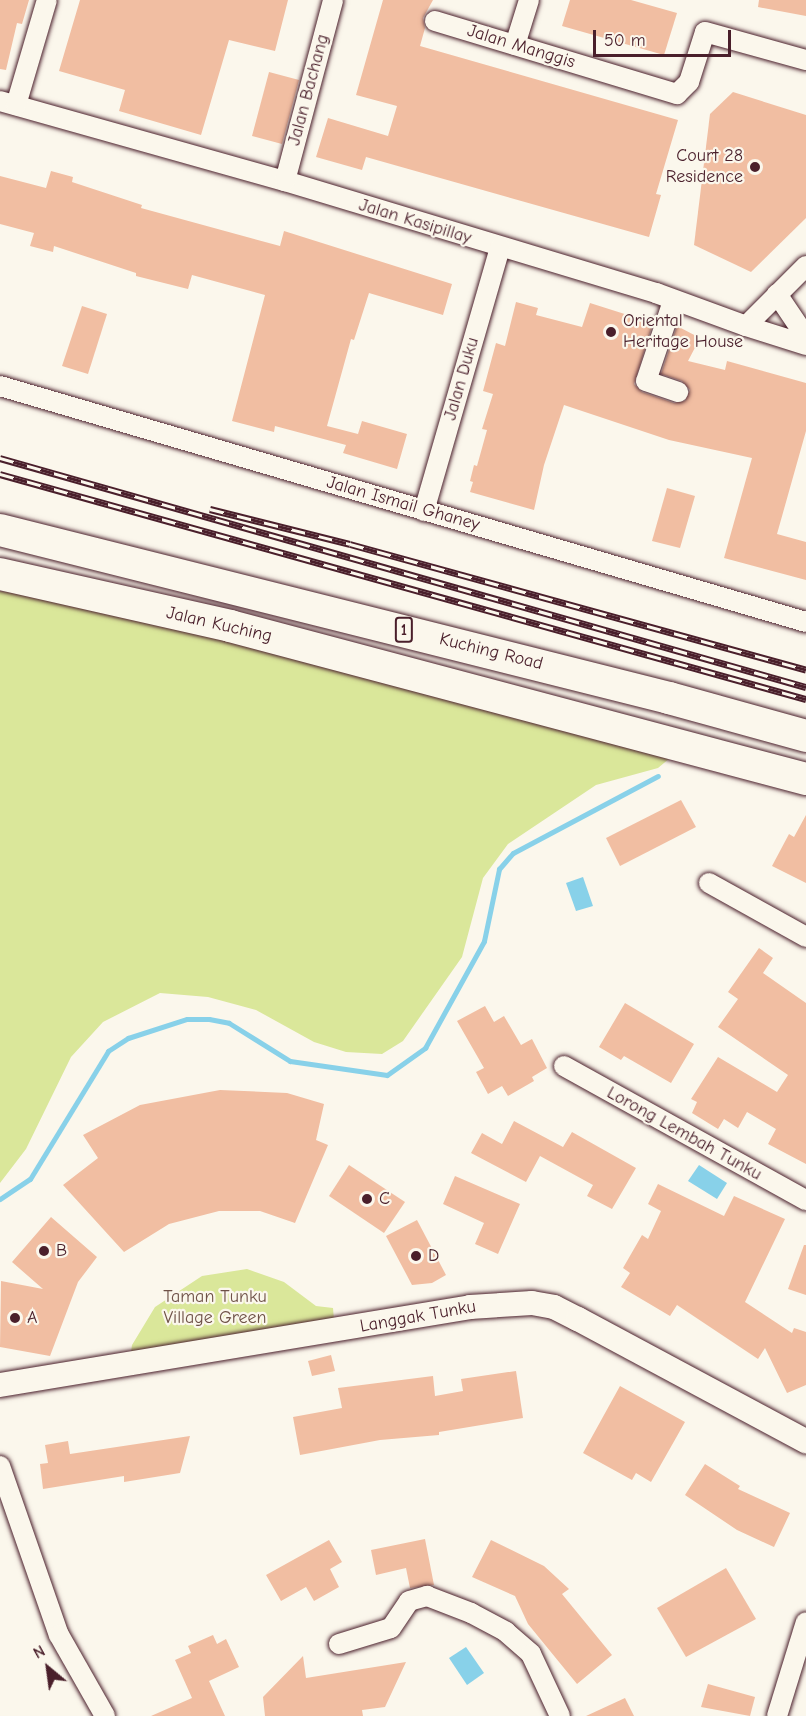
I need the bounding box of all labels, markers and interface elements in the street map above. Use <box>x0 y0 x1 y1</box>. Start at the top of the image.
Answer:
scale bar <box>596 18 734 56</box>
street label: Jalan Manggis <box>464 20 578 74</box>
text: 50 m <box>604 30 646 51</box>
street label: Jalan Bachang <box>284 32 334 148</box>
place label: Court 28 Residence <box>666 146 743 188</box>
marker: Court 28 Residence <box>748 160 762 174</box>
street label: Jalan Kasipillay <box>356 195 474 249</box>
place label: Oriental Heritage House <box>623 311 743 354</box>
marker: Oriental Heritage House <box>604 325 618 339</box>
street label: Jalan Duku <box>440 335 484 423</box>
street label: Jalan Ismail Ghaney <box>324 472 482 536</box>
street label: Jalan Kuching <box>164 602 274 648</box>
road number: 1 <box>394 617 414 643</box>
street label: Kuching Road <box>437 629 545 675</box>
street label: Lorong Lembah Tunku <box>603 1082 765 1186</box>
place label: C <box>379 1188 390 1210</box>
marker: C <box>360 1192 374 1206</box>
place label: B <box>56 1240 67 1262</box>
marker: B <box>37 1244 51 1258</box>
place label: D <box>428 1245 439 1267</box>
marker: D <box>409 1249 423 1263</box>
park label: Taman Tunku Village Green <box>163 1287 267 1330</box>
street label: Langgak Tunku <box>358 1296 478 1338</box>
place label: A <box>27 1307 37 1329</box>
marker: A <box>8 1311 22 1325</box>
north arrow <box>18 1638 78 1698</box>
text: N <box>30 1642 48 1663</box>

